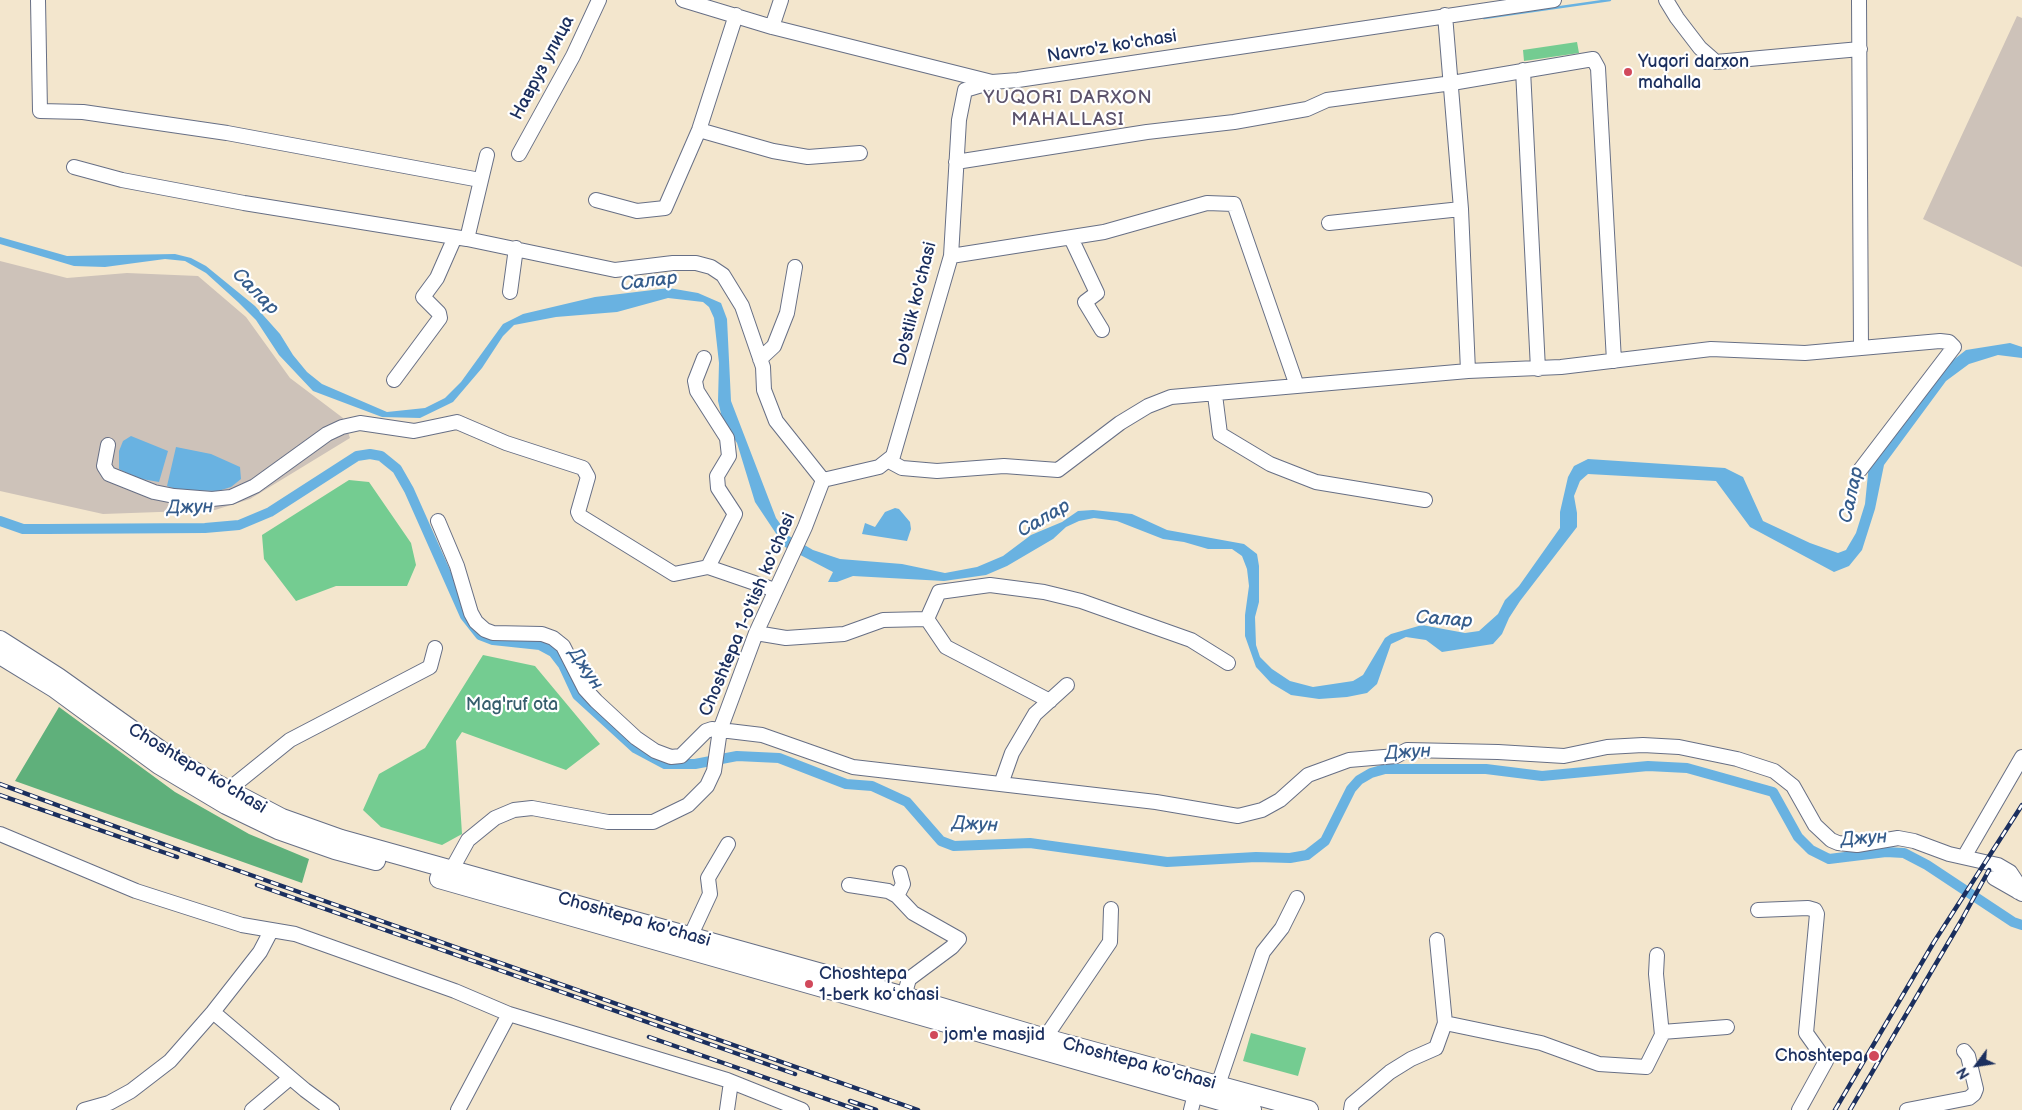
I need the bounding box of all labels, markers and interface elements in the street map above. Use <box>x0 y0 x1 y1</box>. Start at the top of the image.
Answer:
street label: Навруз улица <box>506 12 580 124</box>
street label: Navro'z ko'chasi <box>1046 26 1178 68</box>
place label: Yuqori darxon mahalla <box>1638 51 1749 94</box>
marker: Yuqori darxon mahalla <box>1622 66 1634 78</box>
district label: YUQORI DARXON MAHALLASI <box>982 87 1154 131</box>
street label: Do'stlik ko'chasi <box>890 240 942 368</box>
water label: Салар <box>227 264 283 320</box>
water label: Салар <box>619 267 679 297</box>
water label: Салар <box>1835 465 1869 525</box>
water label: Салар <box>1014 495 1074 543</box>
water label: Джун <box>167 496 213 520</box>
street label: Choshtepa 1-o'tish ko'chasi <box>695 510 801 720</box>
water label: Салар <box>1415 607 1473 633</box>
water label: Джун <box>563 643 607 695</box>
park label: Mag'ruf ota <box>466 694 558 716</box>
street label: Choshtepa ko'chasi <box>124 719 270 819</box>
water label: Джун <box>1384 740 1432 766</box>
water label: Джун <box>951 812 999 838</box>
water label: Джун <box>1840 826 1888 852</box>
street label: Choshtepa ko'chasi <box>555 888 713 952</box>
place label: Choshtepa 1-berk koʻchasi <box>819 963 939 1006</box>
marker: Choshtepa 1-berk koʻchasi <box>803 978 815 990</box>
place label: jom'e masjid <box>944 1024 1045 1046</box>
marker: jom'e masjid <box>928 1029 940 1041</box>
street label: Choshtepa ko'chasi <box>1060 1033 1218 1095</box>
north arrow <box>1952 1040 2002 1090</box>
place label: Choshtepa <box>1775 1045 1863 1067</box>
marker: Choshtepa <box>1867 1049 1881 1063</box>
text: N <box>1954 1064 1974 1082</box>

